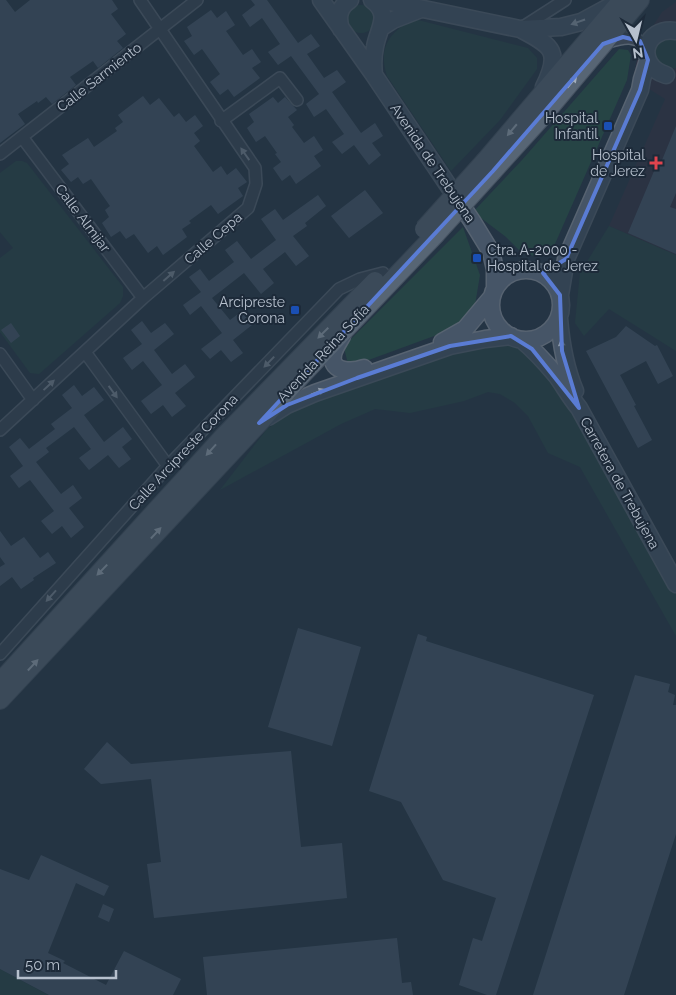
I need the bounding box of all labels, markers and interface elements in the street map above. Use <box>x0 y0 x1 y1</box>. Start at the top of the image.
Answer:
north arrow <box>611 15 661 65</box>
one-way arrow <box>570 18 585 26</box>
street label: Calle Sarmiento <box>54 39 144 115</box>
text: N <box>631 44 644 62</box>
one-way arrow <box>566 76 577 89</box>
street label: Avenida de Trebujena <box>387 101 479 225</box>
place label: Hospital Infantil <box>545 110 598 142</box>
marker: Hospital Infantil <box>602 120 614 132</box>
one-way arrow <box>506 123 517 136</box>
place label: Hospital de Jerez <box>590 147 645 179</box>
one-way arrow <box>240 148 250 161</box>
marker: Hospital de Jerez <box>649 156 663 170</box>
street label: Calle Almijar <box>52 181 114 255</box>
street label: Calle Cepa <box>181 209 245 267</box>
place label: Ctra. A-2000 - Hospital de Jerez <box>487 242 598 274</box>
marker: Ctra. A-2000 - Hospital de Jerez <box>471 252 483 264</box>
one-way arrow <box>163 270 175 282</box>
place label: Arcipreste Corona <box>219 294 285 326</box>
street label: Avenida Reina Sofía <box>274 301 372 405</box>
marker: Arcipreste Corona <box>289 304 301 316</box>
one-way arrow <box>318 326 330 338</box>
one-way arrow <box>558 338 566 354</box>
one-way arrow <box>263 356 275 368</box>
one-way arrow <box>42 379 54 391</box>
one-way arrow <box>108 385 119 398</box>
one-way arrow <box>311 388 326 396</box>
street label: Calle Arcipreste Corona <box>125 391 241 513</box>
street label: Carretera de Trebujena <box>577 414 663 552</box>
one-way arrow <box>205 444 217 456</box>
one-way arrow <box>150 528 162 540</box>
one-way arrow <box>96 564 108 576</box>
one-way arrow <box>45 590 57 602</box>
one-way arrow <box>27 659 39 671</box>
scale bar <box>18 948 115 980</box>
text: 50 m <box>25 956 60 974</box>

